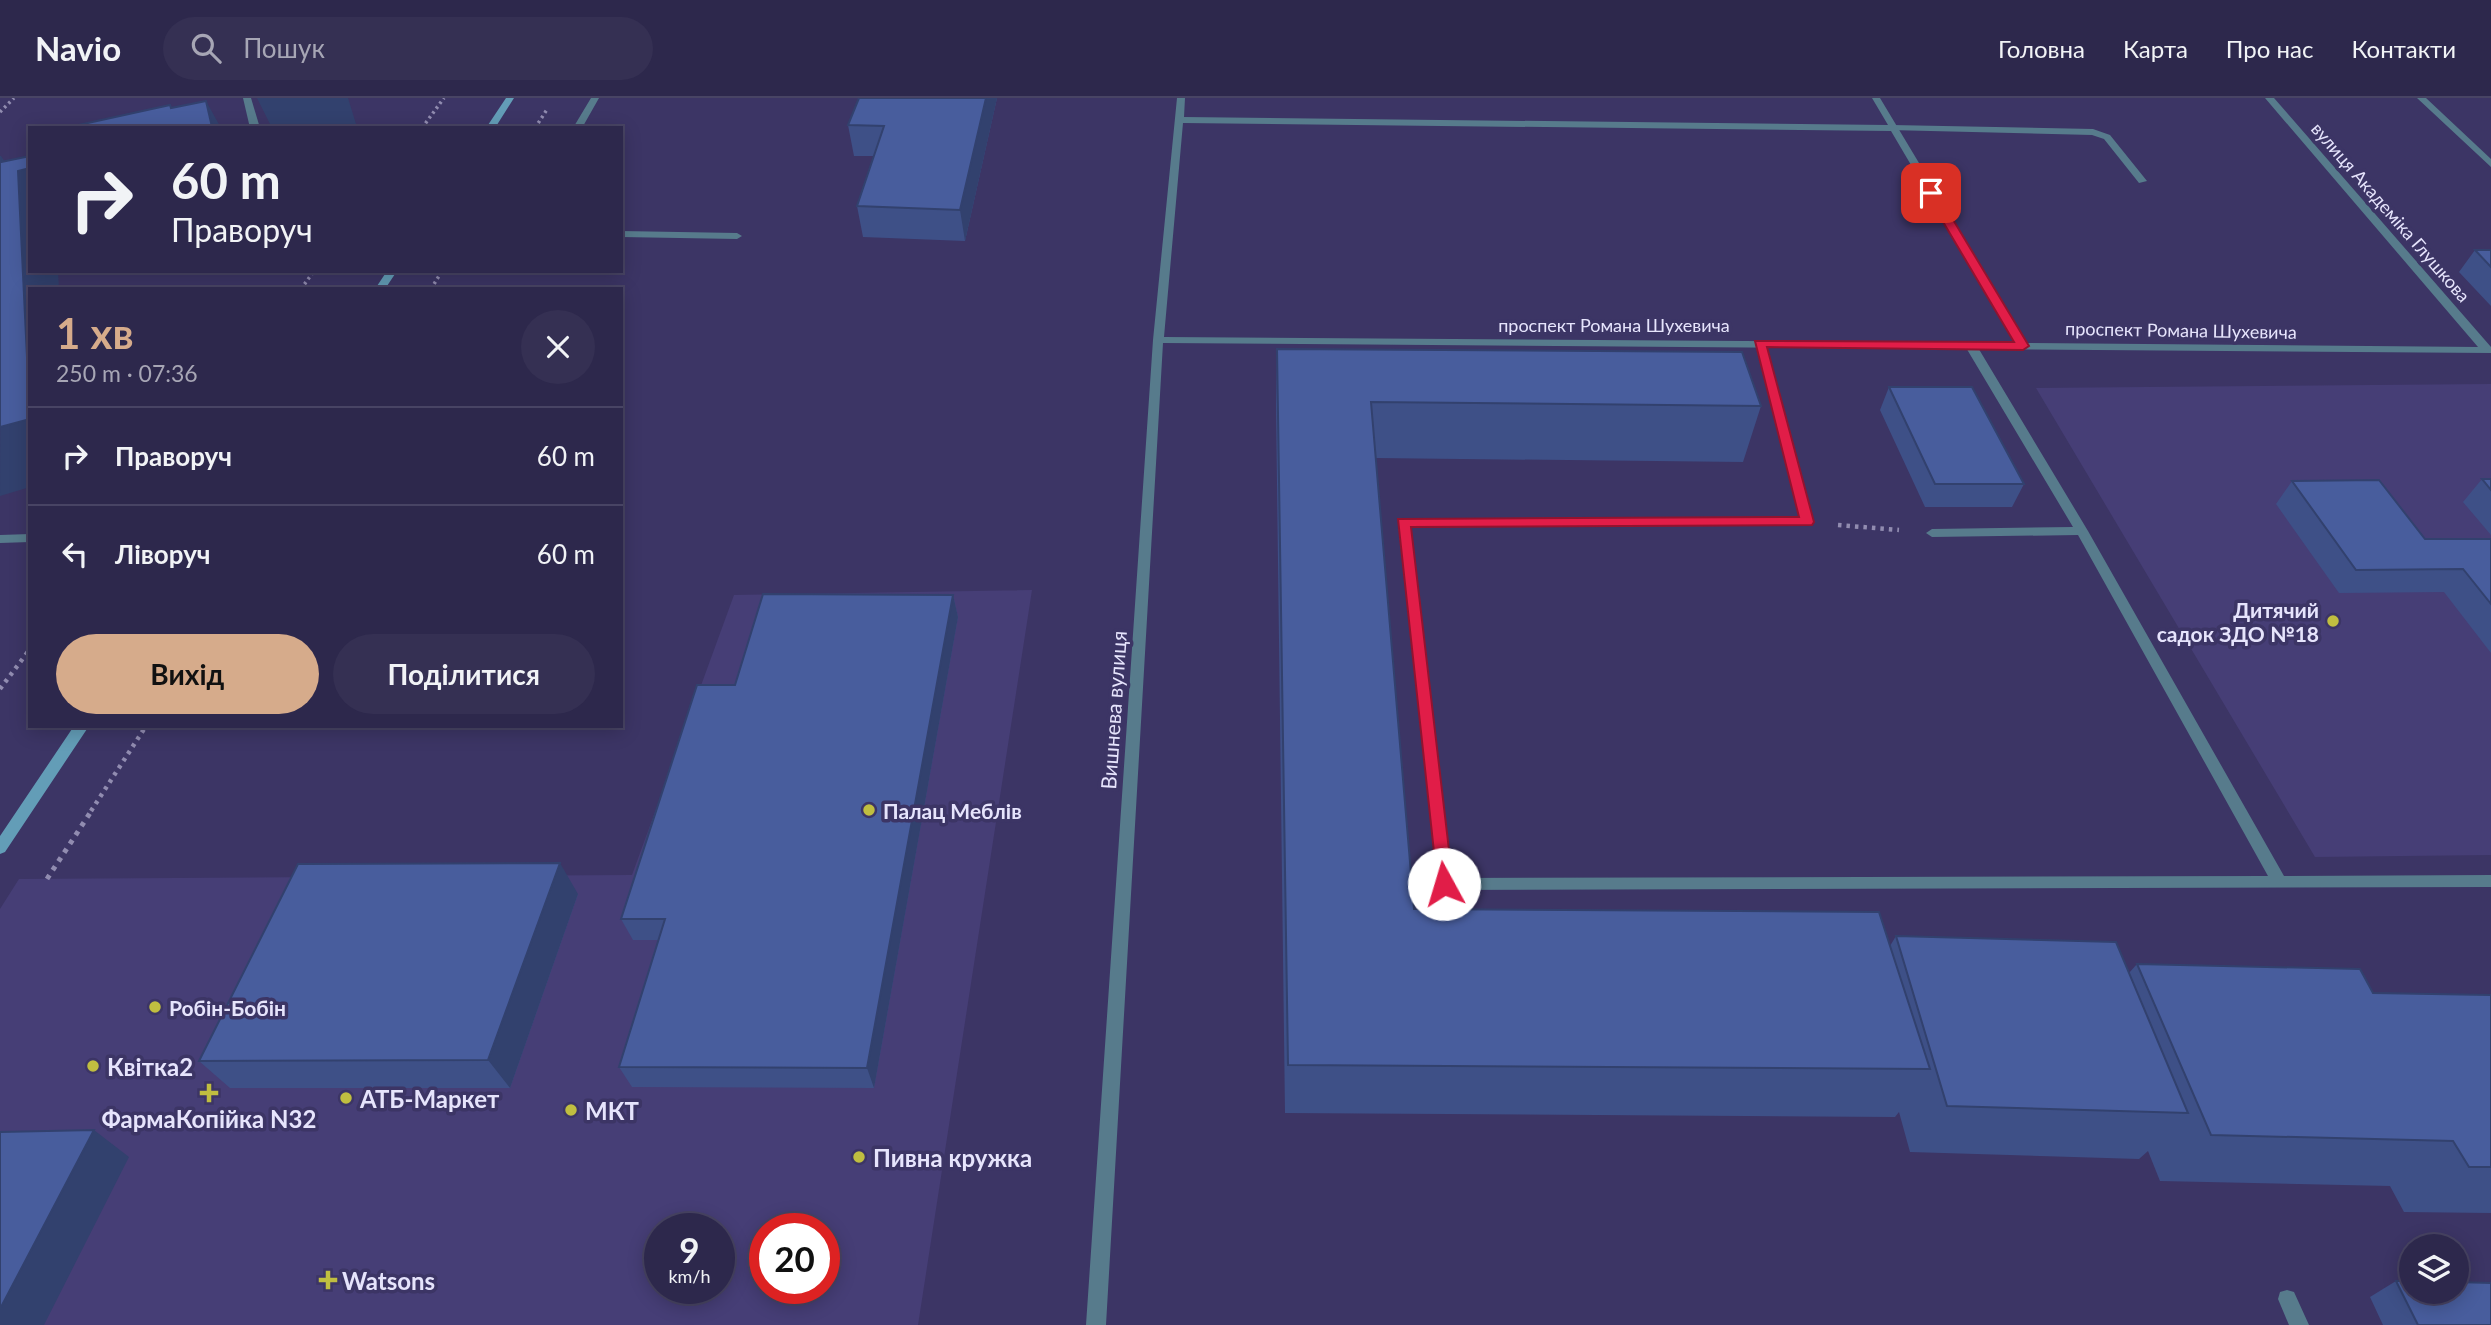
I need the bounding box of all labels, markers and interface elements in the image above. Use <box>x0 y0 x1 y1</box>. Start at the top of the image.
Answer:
search box <box>163 17 653 80</box>
text: Navio <box>35 28 121 68</box>
icon: search <box>187 29 225 67</box>
text: Пошук <box>243 32 325 64</box>
text: Головна <box>1998 34 2085 63</box>
text: Карта <box>2123 34 2188 63</box>
text: Про нас <box>2226 34 2313 63</box>
text: Контакти <box>2351 34 2456 63</box>
street label: вулиця Академіка Глушкова <box>2307 118 2475 306</box>
text: 60 m <box>171 151 281 209</box>
icon: right <box>56 154 147 245</box>
pin <box>1901 163 1961 223</box>
icon: arrive <box>1912 174 1950 212</box>
text: Праворуч <box>171 210 313 249</box>
text: 1 хв <box>56 308 134 358</box>
button: close <box>521 310 595 384</box>
street label: проспект Романа Шухевича <box>1498 314 1730 336</box>
street label: проспект Романа Шухевича <box>2065 317 2297 343</box>
text: 250 m · 07:36 <box>56 359 198 387</box>
icon: right <box>56 437 94 475</box>
text: Праворуч <box>115 440 232 472</box>
text: 60 m <box>537 440 595 472</box>
icon: left <box>56 535 94 573</box>
text: Ліворуч <box>115 538 211 570</box>
text: 60 m <box>537 538 595 570</box>
place label: Дитячий садок ЗДО №18 <box>2157 597 2319 646</box>
marker: Дитячий садок ЗДО №18 <box>2325 613 2341 629</box>
street label: Вишнева вулиця <box>1095 630 1131 790</box>
button: Вихід <box>56 634 319 714</box>
button: Поділитися <box>333 634 595 714</box>
place label: Палац Меблів <box>883 798 1022 823</box>
marker: Палац Меблів <box>861 802 877 818</box>
position arrow <box>1407 847 1481 921</box>
place label: Робін-Бобін <box>169 995 286 1020</box>
marker: Робін-Бобін <box>147 999 163 1015</box>
place label: Квітка2 <box>107 1052 193 1081</box>
marker: Квітка2 <box>85 1058 101 1074</box>
place label: АТБ-Маркет <box>359 1084 500 1113</box>
marker: ФармаКопійка N32 <box>201 1085 217 1101</box>
marker: АТБ-Маркет <box>338 1090 354 1106</box>
place label: МКТ <box>585 1096 639 1125</box>
marker: МКТ <box>563 1102 579 1118</box>
place label: ФармаКопійка N32 <box>102 1104 316 1133</box>
place label: Пивна кружка <box>873 1143 1032 1172</box>
marker: Пивна кружка <box>851 1149 867 1165</box>
speed limit sign: 20 <box>749 1213 840 1304</box>
text: 9 <box>679 1228 700 1270</box>
map controls <box>2399 1234 2469 1304</box>
button: layers <box>2399 1234 2469 1304</box>
text: km/h <box>668 1265 711 1287</box>
place label: Watsons <box>342 1266 435 1295</box>
marker: Watsons <box>320 1272 336 1288</box>

